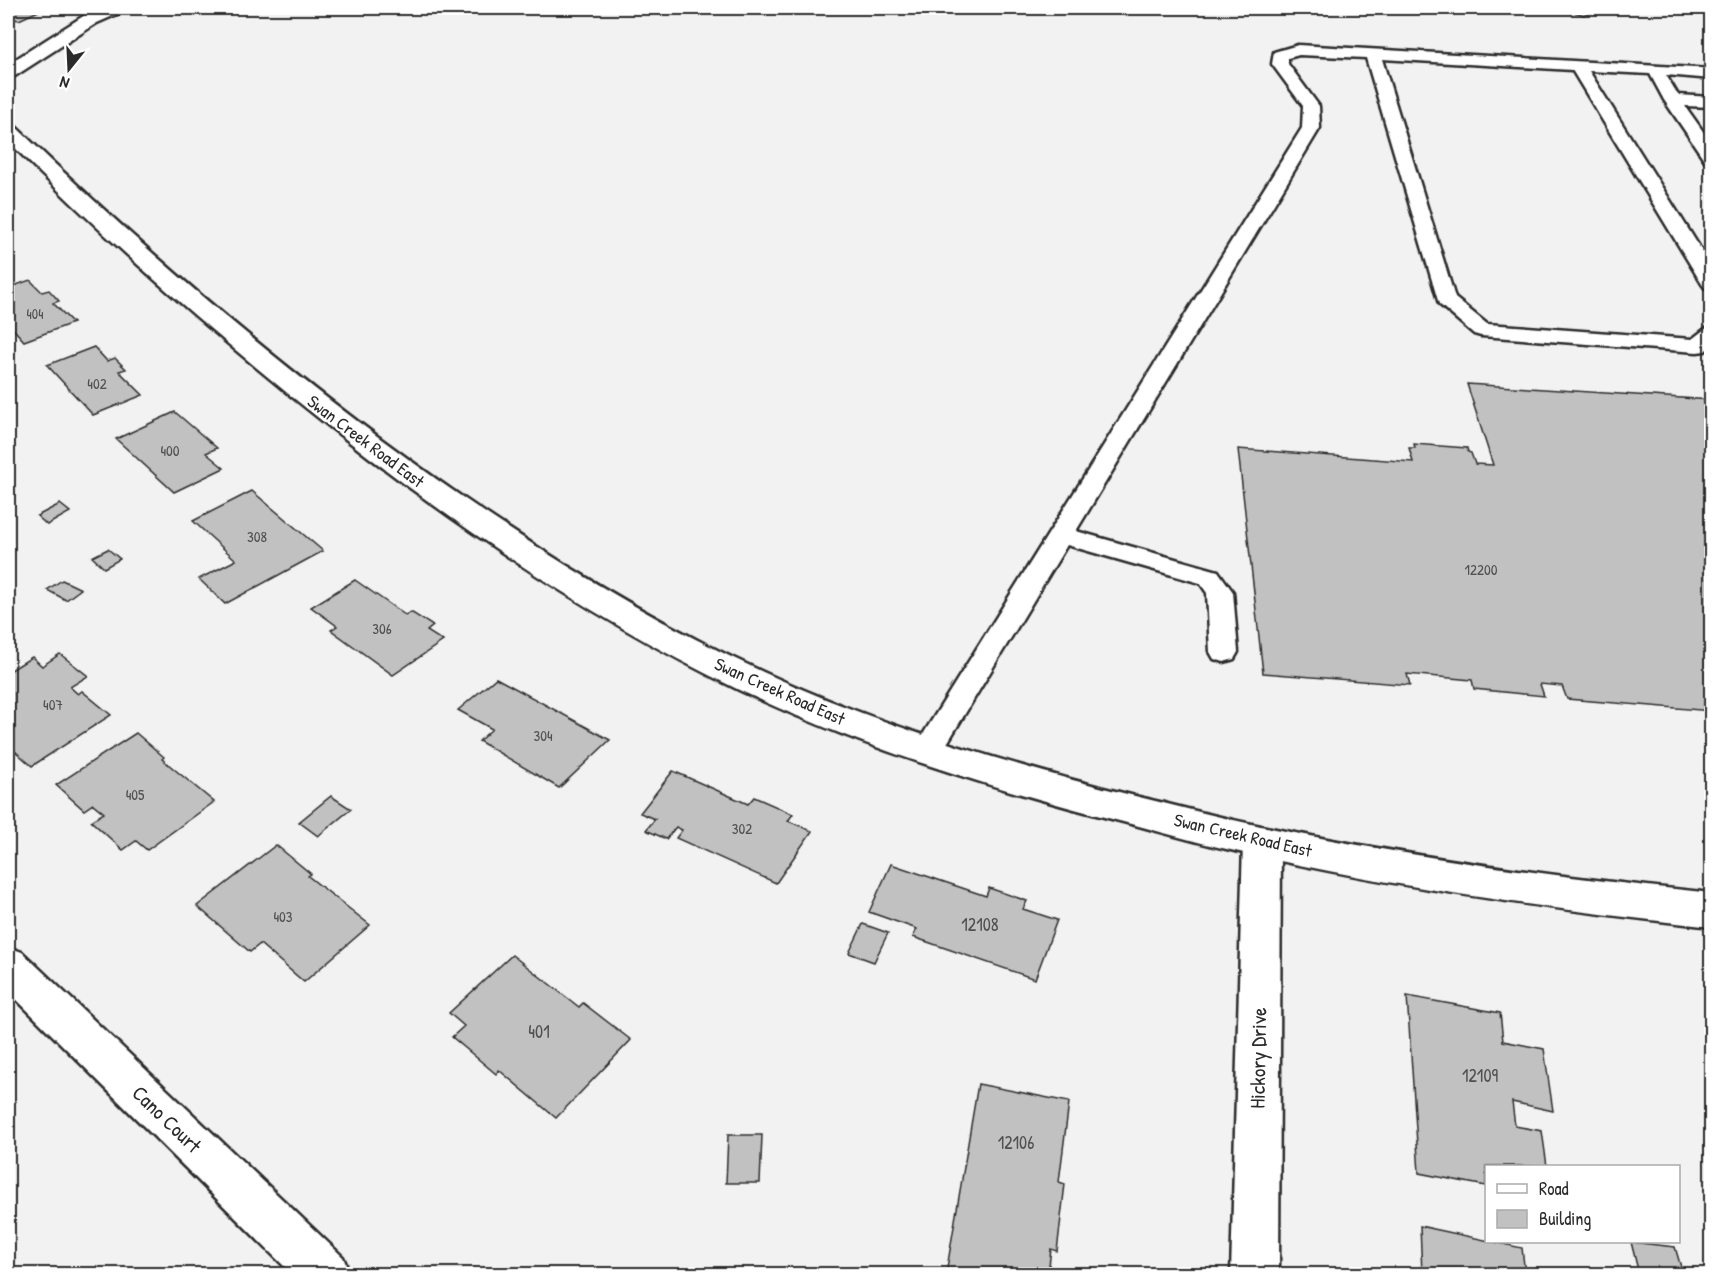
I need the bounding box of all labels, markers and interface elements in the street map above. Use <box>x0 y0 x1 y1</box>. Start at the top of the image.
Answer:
north arrow <box>39 39 99 99</box>
text: N <box>56 71 72 95</box>
house number: 404 <box>27 304 43 323</box>
house number: 402 <box>87 373 107 394</box>
street label: Swan Creek Road East <box>302 389 430 494</box>
house number: 400 <box>160 440 180 461</box>
house number: 308 <box>247 526 267 547</box>
house number: 12200 <box>1465 559 1498 580</box>
house number: 306 <box>372 618 392 639</box>
street label: Swan Creek Road East <box>711 651 850 731</box>
house number: 407 <box>43 694 63 715</box>
house number: 304 <box>533 725 553 746</box>
house number: 405 <box>126 784 145 805</box>
street label: Swan Creek Road East <box>1172 807 1315 863</box>
house number: 302 <box>732 818 752 839</box>
house number: 403 <box>273 906 293 927</box>
house number: 12108 <box>961 912 999 937</box>
street label: Hickory Drive <box>1243 1007 1273 1109</box>
house number: 401 <box>528 1019 550 1044</box>
house number: 12109 <box>1462 1063 1498 1088</box>
street label: Cano Court <box>126 1079 209 1160</box>
house number: 12106 <box>998 1130 1034 1155</box>
legend <box>1485 1165 1680 1243</box>
text: Road <box>1539 1176 1569 1201</box>
text: Building <box>1539 1206 1591 1231</box>

